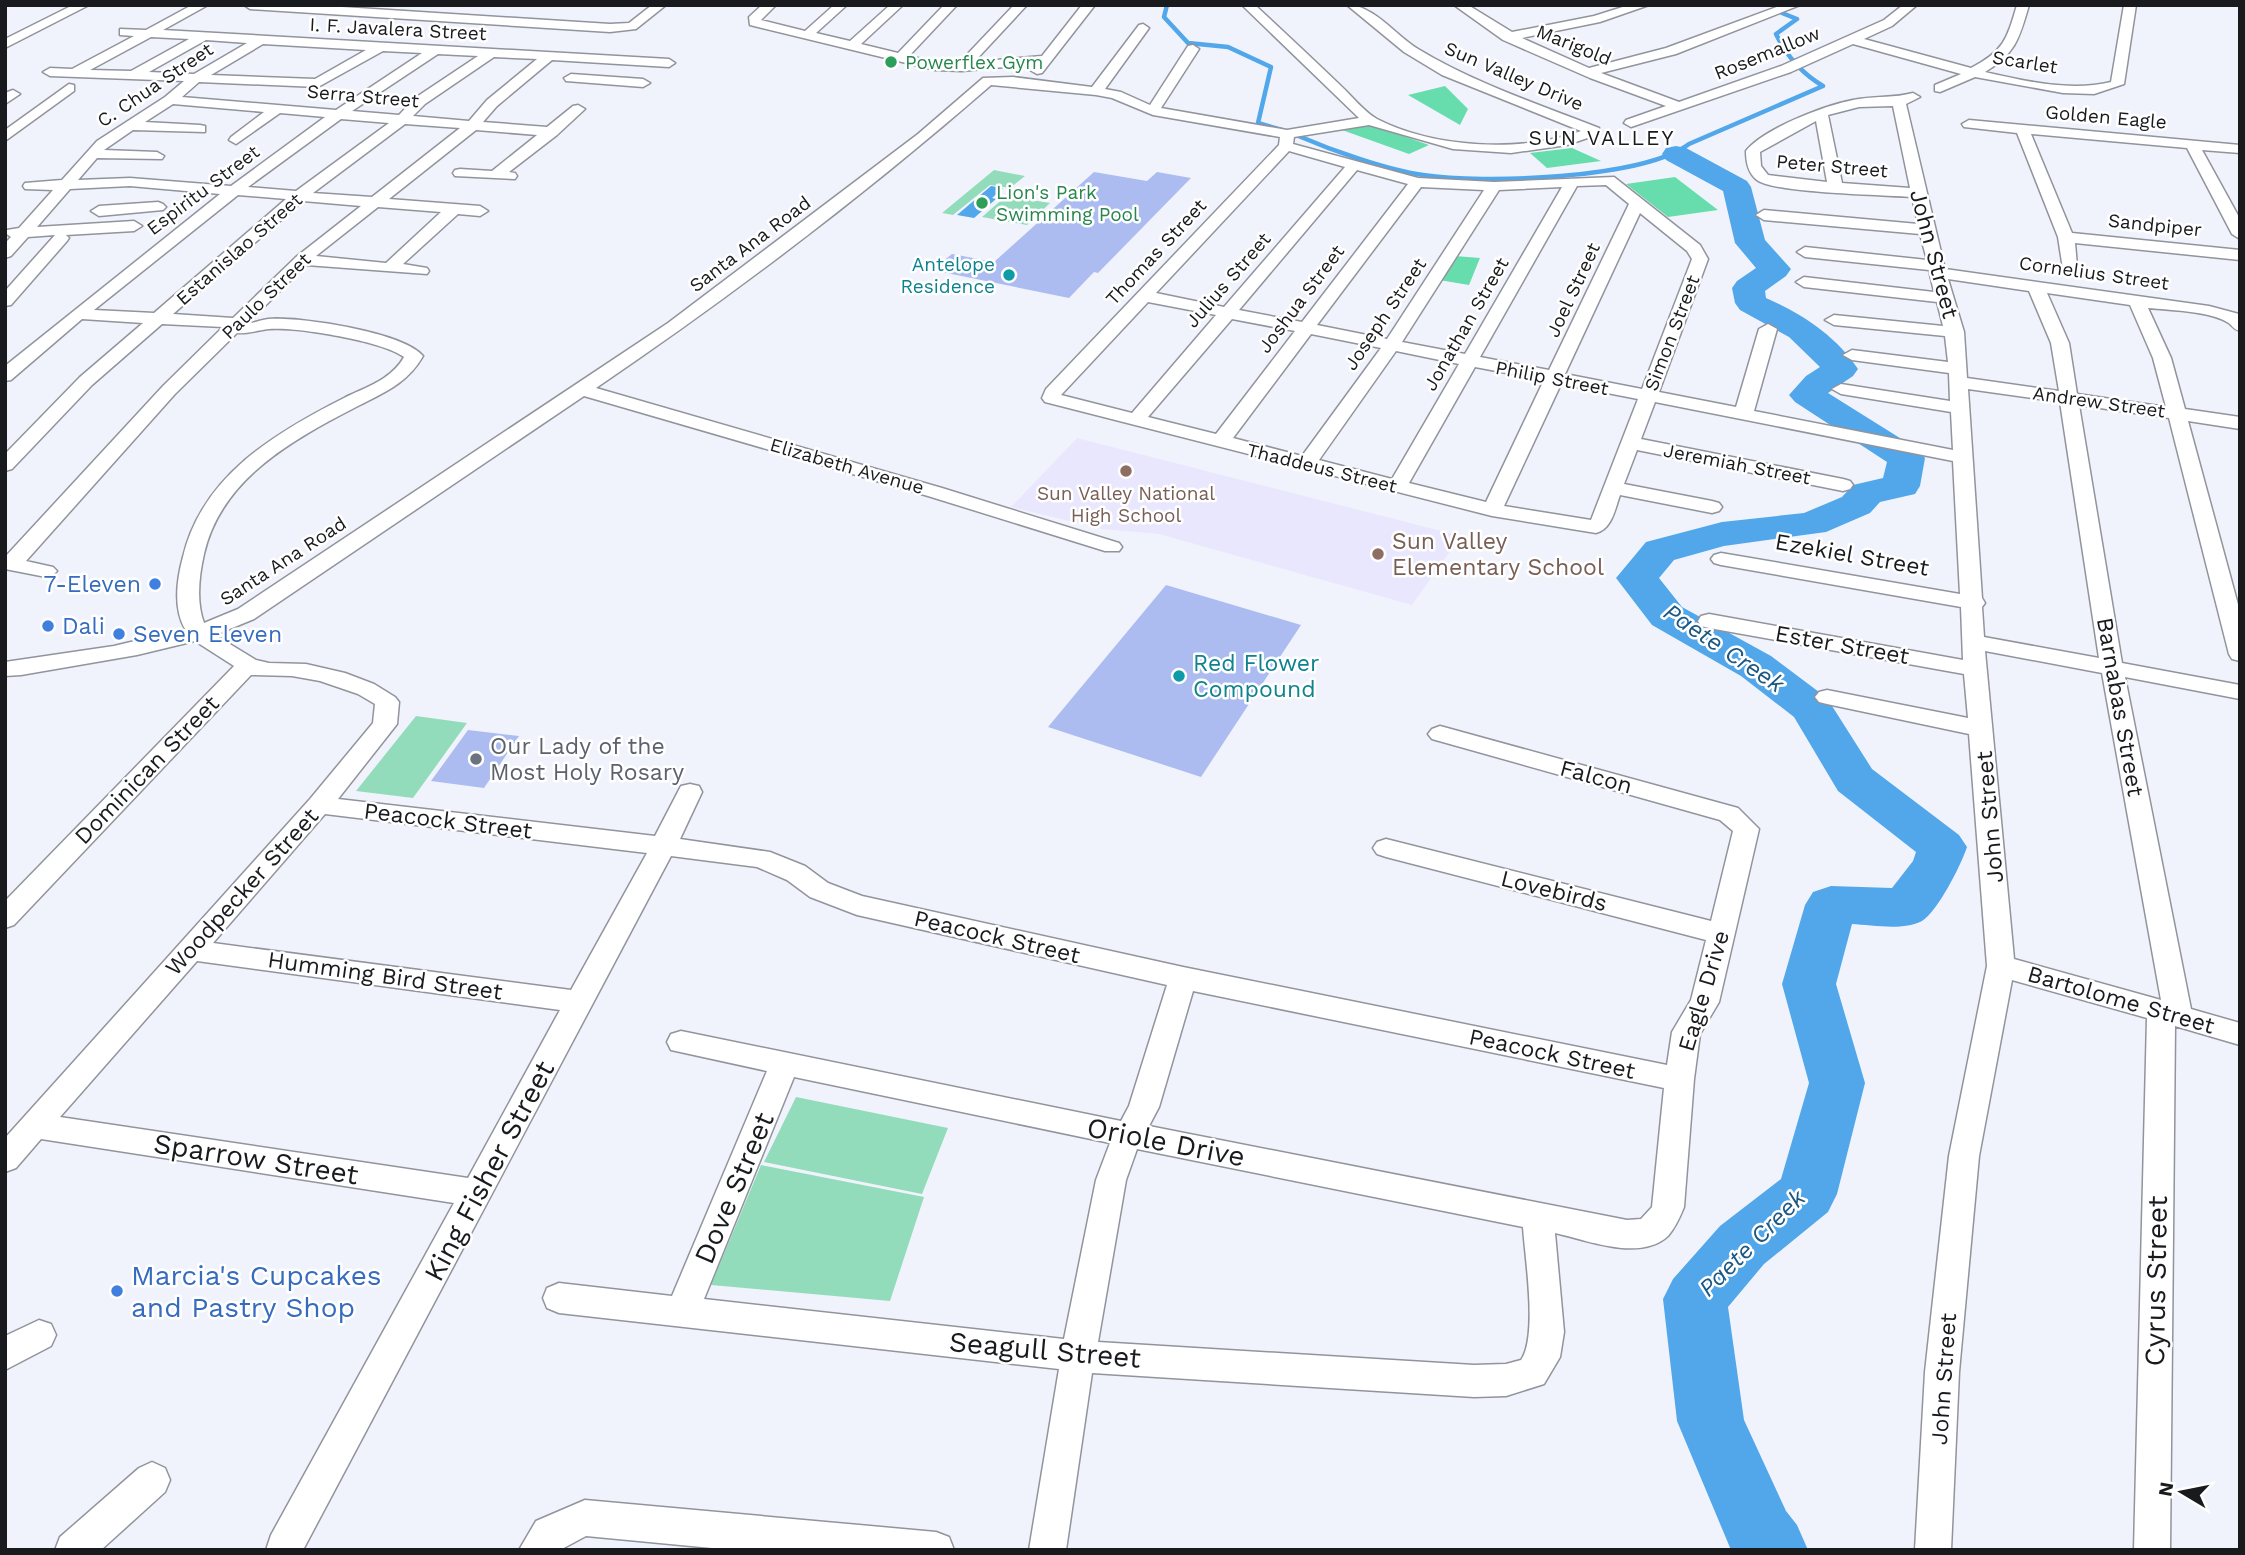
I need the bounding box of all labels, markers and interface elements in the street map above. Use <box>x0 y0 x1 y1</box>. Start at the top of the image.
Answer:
street label: I. F. Javalera Street <box>309 13 487 45</box>
street label: Marigold <box>1533 20 1615 70</box>
street label: Rosemallow <box>1711 21 1823 85</box>
street label: Sun Valley Drive <box>1441 36 1587 116</box>
street label: C. Chua Street <box>93 38 217 132</box>
street label: Scarlet <box>1991 45 2059 79</box>
place label: Powerflex Gym <box>905 51 1043 74</box>
marker: Powerflex Gym <box>883 54 899 70</box>
street label: Serra Street <box>306 80 420 112</box>
street label: Golden Eagle <box>2044 100 2168 134</box>
district label: SUN VALLEY <box>1529 125 1675 150</box>
street label: Espiritu Street <box>142 140 264 240</box>
street label: Peter Street <box>1775 150 1889 182</box>
place label: Lion's Park Swimming Pool <box>996 181 1139 226</box>
street label: John Street <box>1904 187 1964 322</box>
street label: Estanislao Street <box>171 188 307 310</box>
street label: Santa Ana Road <box>685 191 815 297</box>
street label: Thomas Street <box>1101 194 1211 310</box>
marker: Lion's Park Swimming Pool <box>974 195 990 211</box>
street label: Sandpiper <box>2107 209 2203 241</box>
street label: Julius Street <box>1180 228 1276 332</box>
street label: Joel Street <box>1541 239 1605 341</box>
street label: Joshua Street <box>1253 240 1349 358</box>
street label: Paulo Street <box>217 248 315 344</box>
street label: Cornelius Street <box>2018 251 2170 295</box>
place label: Antelope Residence <box>900 253 995 298</box>
street label: Jonathan Street <box>1419 253 1513 395</box>
street label: Joseph Street <box>1339 254 1431 374</box>
marker: Antelope Residence <box>1001 267 1017 283</box>
street label: Simon Street <box>1639 272 1705 394</box>
street label: Philip Street <box>1493 356 1611 400</box>
street label: Andrew Street <box>2031 381 2167 423</box>
street label: Elizabeth Avenue <box>767 433 927 499</box>
street label: Thaddeus Street <box>1245 438 1399 498</box>
street label: Jeremiah Street <box>1662 438 1813 490</box>
marker: Sun Valley National High School <box>1118 463 1134 479</box>
place label: Sun Valley National High School <box>1037 482 1215 527</box>
street label: Santa Ana Road <box>216 512 350 610</box>
place label: Sun Valley Elementary School <box>1392 528 1604 581</box>
street label: Ezekiel Street <box>1773 528 1931 582</box>
marker: Sun Valley Elementary School <box>1370 546 1386 562</box>
place label: 7-Eleven <box>43 571 141 598</box>
marker: 7-Eleven <box>147 576 163 592</box>
water label: Paete Creek <box>1658 597 1790 699</box>
place label: Dali <box>62 613 105 640</box>
street label: Barnabas Street <box>2091 615 2149 799</box>
marker: Dali <box>40 618 56 634</box>
street label: Ester Street <box>1773 620 1911 670</box>
place label: Seven Eleven <box>133 621 282 648</box>
marker: Seven Eleven <box>111 626 127 642</box>
place label: Red Flower Compound <box>1193 650 1319 703</box>
marker: Red Flower Compound <box>1171 668 1187 684</box>
street label: Dominican Street <box>69 690 225 850</box>
place label: Our Lady of the Most Holy Rosary <box>490 733 684 786</box>
street label: John Street <box>1971 750 2009 884</box>
marker: Our Lady of the Most Holy Rosary <box>468 751 484 767</box>
street label: Falcon <box>1557 754 1635 800</box>
street label: Peacock Street <box>362 797 534 845</box>
street label: Woodpecker Street <box>160 803 324 981</box>
street label: Lovebirds <box>1498 865 1610 917</box>
street label: Peacock Street <box>911 905 1083 969</box>
street label: Eagle Drive <box>1673 927 1735 1055</box>
street label: Humming Bird Street <box>266 946 504 1006</box>
street label: Bartolome Street <box>2024 960 2218 1040</box>
street label: Peacock Street <box>1466 1023 1638 1085</box>
street label: King Fisher Street <box>417 1055 561 1287</box>
street label: Dove Street <box>687 1107 781 1269</box>
street label: Oriole Drive <box>1084 1111 1248 1173</box>
street label: Sparrow Street <box>151 1127 361 1191</box>
water label: Paete Creek <box>1693 1183 1812 1302</box>
street label: Cyrus Street <box>2138 1195 2174 1367</box>
place label: Marcia's Cupcakes and Pastry Shop <box>131 1259 382 1324</box>
marker: Marcia's Cupcakes and Pastry Shop <box>109 1283 125 1299</box>
street label: John Street <box>1926 1312 1962 1446</box>
street label: Seagull Street <box>948 1325 1142 1375</box>
north arrow <box>2147 1457 2217 1527</box>
text: N <box>2153 1480 2178 1498</box>

